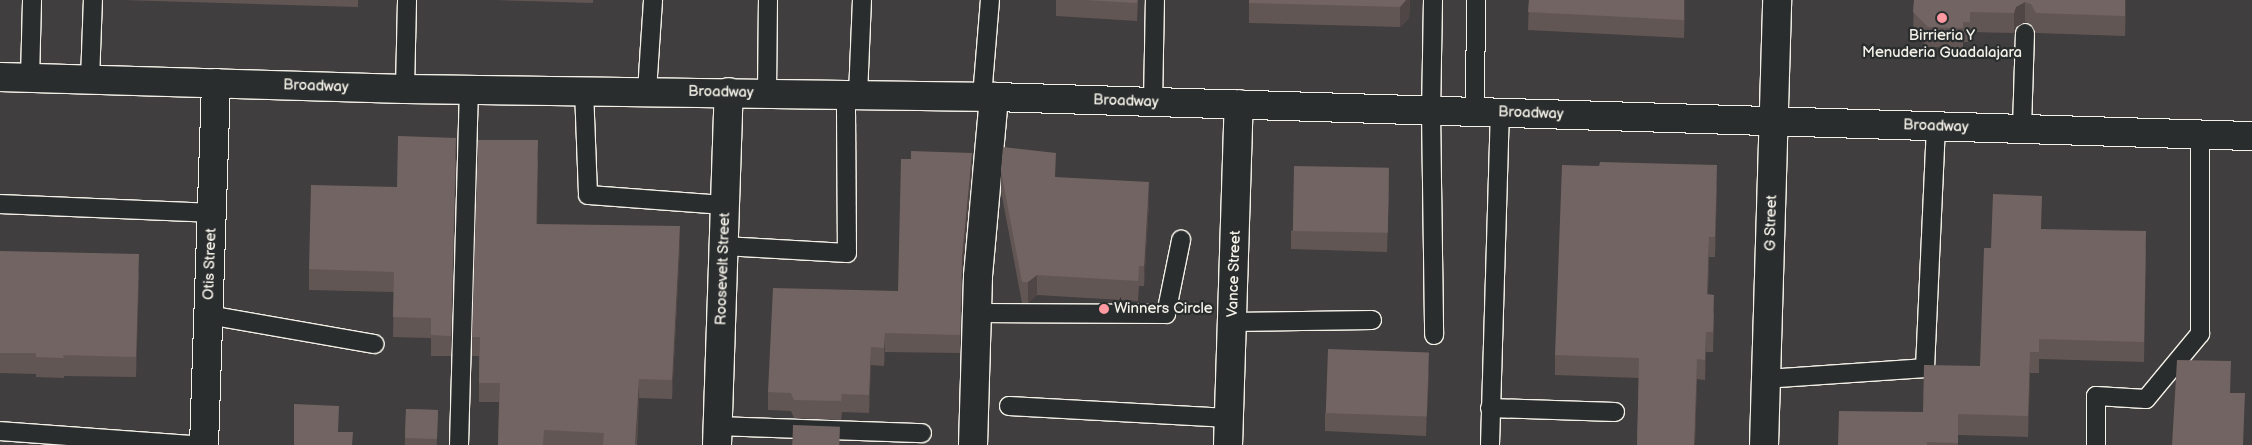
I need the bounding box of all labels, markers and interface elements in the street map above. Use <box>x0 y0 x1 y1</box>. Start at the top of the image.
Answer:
marker: Birrieria Y Menuderia Guadalajara <box>1936 12 1948 24</box>
place label: Birrieria Y Menuderia Guadalajara <box>1862 26 2022 61</box>
street label: Broadway <box>283 76 349 96</box>
street label: Broadway <box>688 82 754 102</box>
street label: Broadway <box>1093 91 1159 111</box>
street label: Broadway <box>1498 103 1564 123</box>
street label: Broadway <box>1903 116 1969 136</box>
street label: G Street <box>1761 194 1781 252</box>
street label: Roosevelt Street <box>712 212 734 326</box>
street label: Otis Street <box>200 228 220 300</box>
street label: Vance Street <box>1223 230 1245 318</box>
place label: Winners Circle <box>1114 300 1213 318</box>
marker: Winners Circle <box>1098 303 1110 315</box>

